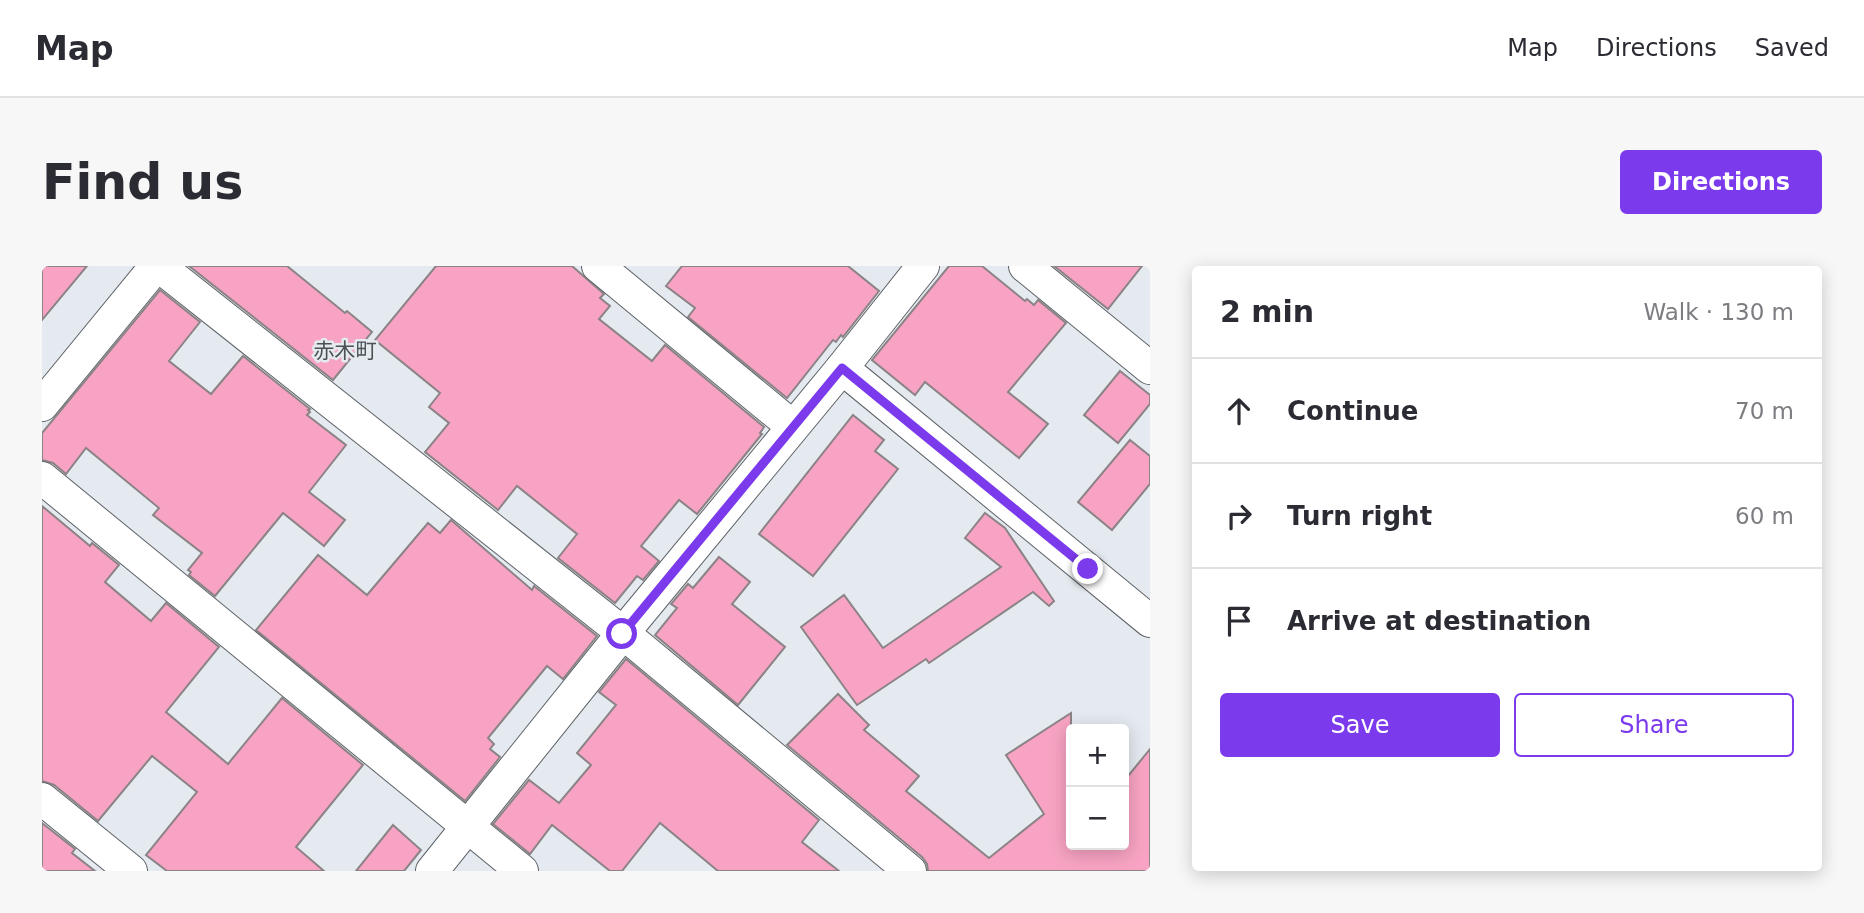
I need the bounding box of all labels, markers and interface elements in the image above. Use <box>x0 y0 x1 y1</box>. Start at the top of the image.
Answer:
text: Map <box>35 29 114 68</box>
text: Map <box>1507 34 1558 62</box>
text: Directions <box>1596 34 1717 62</box>
text: Saved <box>1755 34 1829 62</box>
button: Directions <box>1620 150 1822 214</box>
text: Find us <box>42 154 243 211</box>
text: 2 min <box>1220 294 1314 329</box>
text: Walk · 130 m <box>1643 299 1794 325</box>
district label: 赤木町 <box>314 339 377 363</box>
icon: ahead <box>1220 392 1258 430</box>
text: Continue <box>1287 396 1418 426</box>
text: 70 m <box>1735 398 1794 424</box>
icon: right <box>1220 497 1258 535</box>
text: Turn right <box>1287 501 1432 531</box>
text: 60 m <box>1735 503 1794 529</box>
route end <box>1072 553 1103 584</box>
icon: arrive <box>1220 602 1258 640</box>
text: Arrive at destination <box>1287 606 1591 636</box>
route start <box>606 618 637 649</box>
button: Save <box>1220 693 1500 757</box>
button: Share <box>1514 693 1794 757</box>
map controls <box>1066 724 1129 850</box>
button: + <box>1066 724 1129 787</box>
button: − <box>1066 787 1129 850</box>

